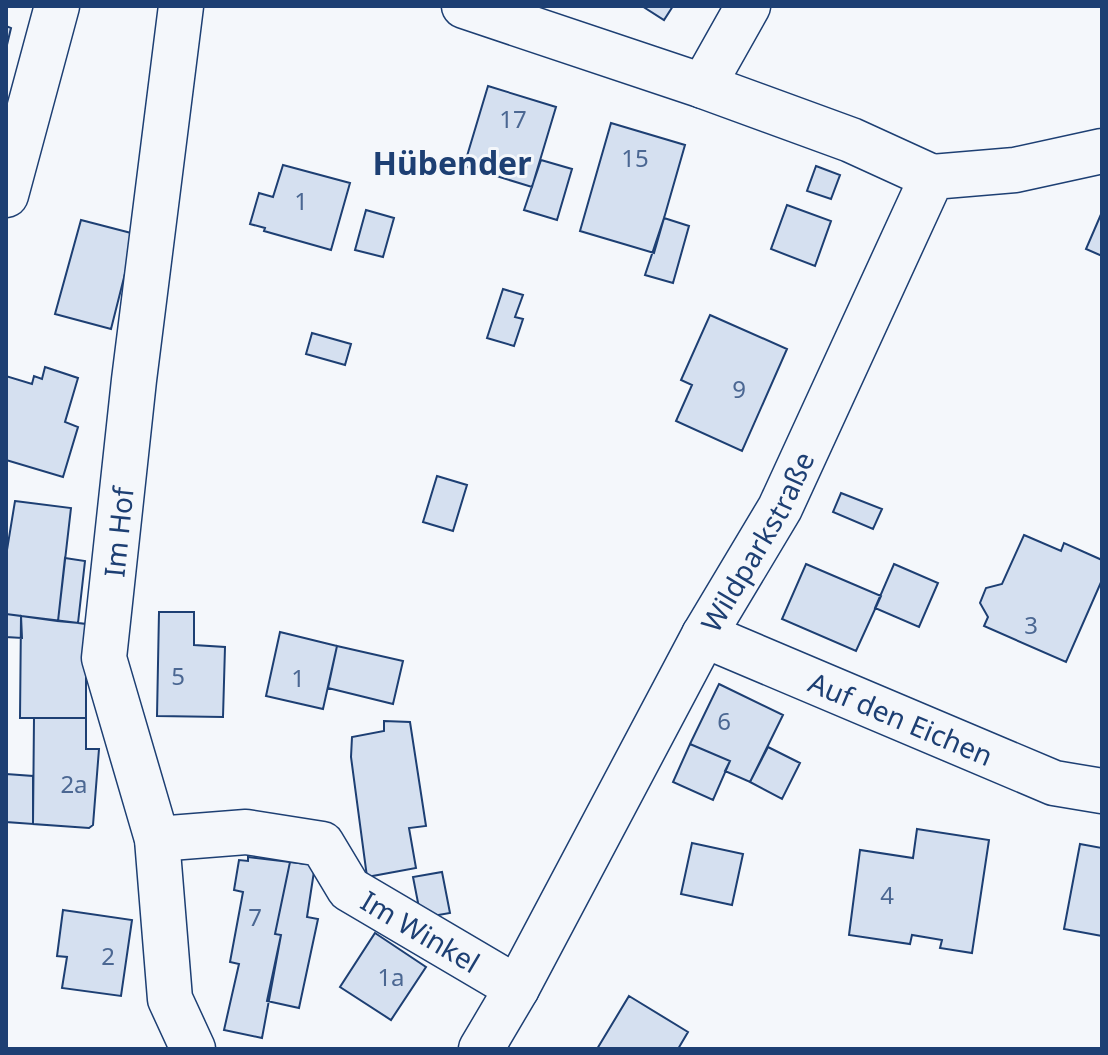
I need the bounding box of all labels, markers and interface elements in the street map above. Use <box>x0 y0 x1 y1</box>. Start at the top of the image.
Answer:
house number: 17 <box>499 102 527 135</box>
district label: Hübender <box>372 141 532 184</box>
house number: 15 <box>621 141 649 174</box>
house number: 1 <box>294 184 308 217</box>
house number: 9 <box>732 372 746 405</box>
street label: Wildparkstraße <box>691 445 822 639</box>
street label: Im Hof <box>94 484 142 579</box>
house number: 3 <box>1024 608 1038 641</box>
house number: 5 <box>171 659 185 692</box>
house number: 1 <box>291 661 305 694</box>
street label: Auf den Eichen <box>803 663 999 774</box>
house number: 6 <box>717 704 731 737</box>
house number: 2a <box>60 767 88 800</box>
house number: 4 <box>880 878 894 911</box>
street label: Im Winkel <box>354 882 487 981</box>
house number: 7 <box>248 900 262 933</box>
house number: 2 <box>101 939 115 972</box>
house number: 1a <box>377 960 405 993</box>

